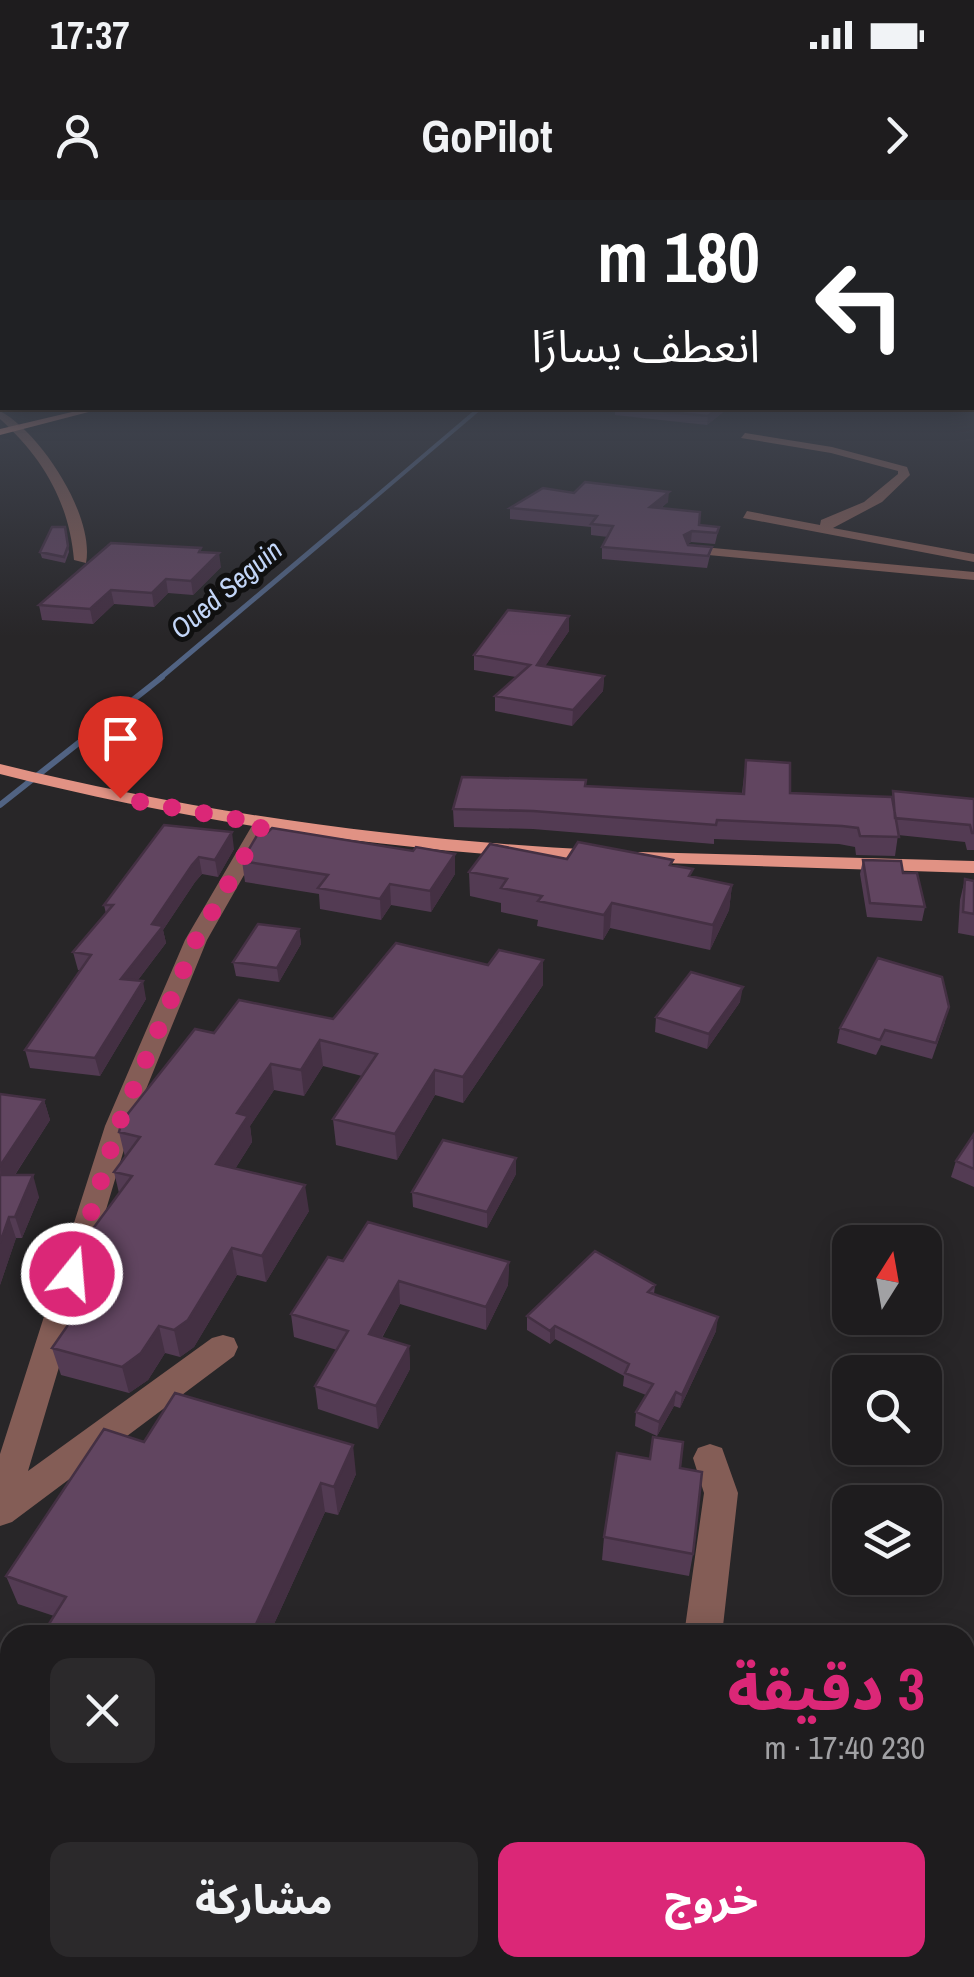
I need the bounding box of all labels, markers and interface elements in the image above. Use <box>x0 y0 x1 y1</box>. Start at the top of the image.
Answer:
text: 17:37 <box>50 10 130 61</box>
text: GoPilot <box>421 105 553 166</box>
icon: person <box>50 108 105 163</box>
icon: forward <box>869 108 924 163</box>
text: 180 m <box>597 210 760 304</box>
icon: left <box>795 240 925 370</box>
text: انعطف يسارًا <box>531 315 760 376</box>
water label: Oued Seguin <box>162 531 290 647</box>
pin <box>78 696 163 799</box>
icon: arrive <box>93 711 148 766</box>
position arrow <box>20 1222 124 1326</box>
north arrow <box>832 1225 942 1335</box>
map controls <box>832 1225 942 1595</box>
button: search <box>832 1355 942 1465</box>
button: layers <box>832 1485 942 1595</box>
text: 3 دقيقة <box>727 1648 925 1729</box>
button: close <box>50 1658 155 1763</box>
text: 230 m · 17:40 <box>765 1726 925 1769</box>
button: مشاركة <box>50 1842 478 1957</box>
button: خروج <box>498 1842 925 1957</box>

